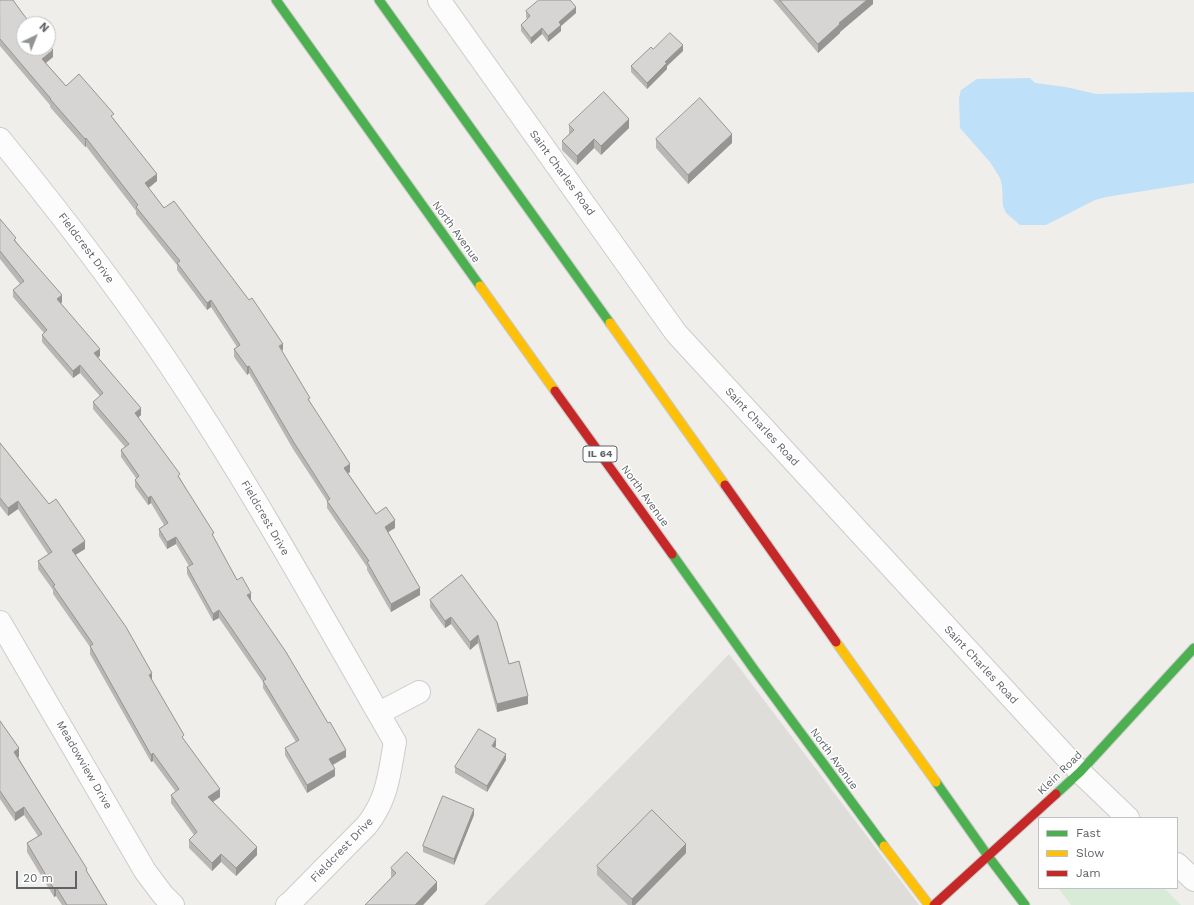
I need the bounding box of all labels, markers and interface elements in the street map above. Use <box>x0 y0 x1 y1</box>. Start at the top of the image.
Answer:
north arrow <box>16 16 56 56</box>
text: N <box>36 20 51 35</box>
street label: Saint Charles Road <box>527 128 597 218</box>
street label: North Avenue <box>429 199 483 265</box>
street label: Fieldcrest Drive <box>55 210 117 286</box>
street label: Saint Charles Road <box>722 385 802 469</box>
road number: IL 64 <box>583 446 617 462</box>
street label: North Avenue <box>618 463 672 529</box>
street label: Fieldcrest Drive <box>238 478 292 558</box>
street label: Saint Charles Road <box>941 623 1021 707</box>
street label: Meadowview Drive <box>53 719 115 811</box>
street label: North Avenue <box>807 726 861 792</box>
street label: Klein Road <box>1035 748 1085 798</box>
street label: Fieldcrest Drive <box>308 815 376 885</box>
legend <box>1038 817 1178 889</box>
text: Fast <box>1076 826 1101 840</box>
text: Slow <box>1076 846 1104 860</box>
scale bar <box>18 863 79 889</box>
text: Jam <box>1076 866 1101 880</box>
text: 20 m <box>23 871 53 885</box>

